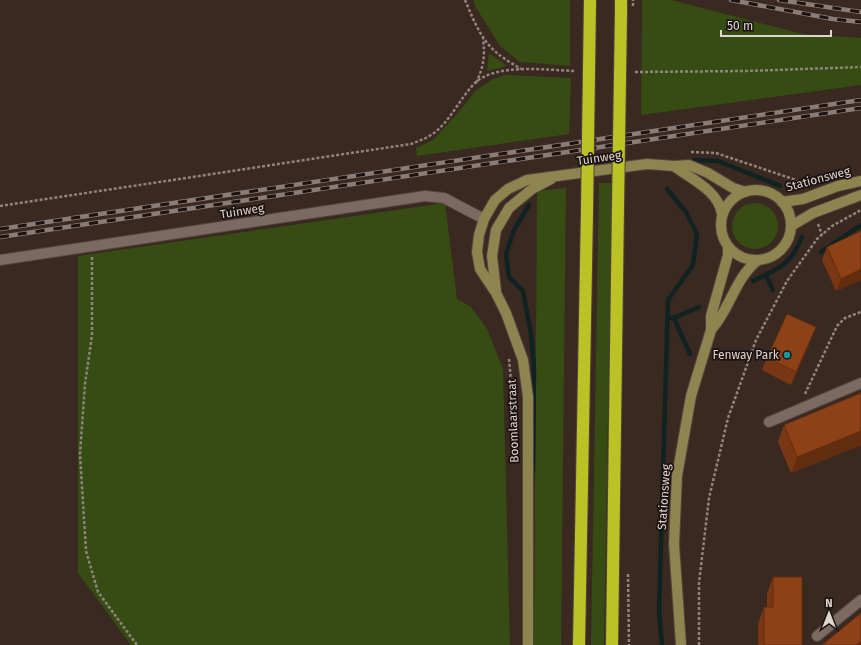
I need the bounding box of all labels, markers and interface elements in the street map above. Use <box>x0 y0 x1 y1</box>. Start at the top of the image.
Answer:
scale bar <box>721 12 831 38</box>
text: 50 m <box>727 19 753 33</box>
street label: Tuinweg <box>576 148 623 168</box>
street label: Stationsweg <box>784 164 852 194</box>
street label: Tuinweg <box>219 200 266 221</box>
place label: Fenway Park <box>712 348 780 362</box>
marker: Fenway Park <box>782 350 792 360</box>
street label: Boomlaarstraat <box>505 378 521 463</box>
street label: Stationsweg <box>655 463 673 530</box>
north arrow <box>809 593 849 633</box>
text: N <box>825 597 833 610</box>

